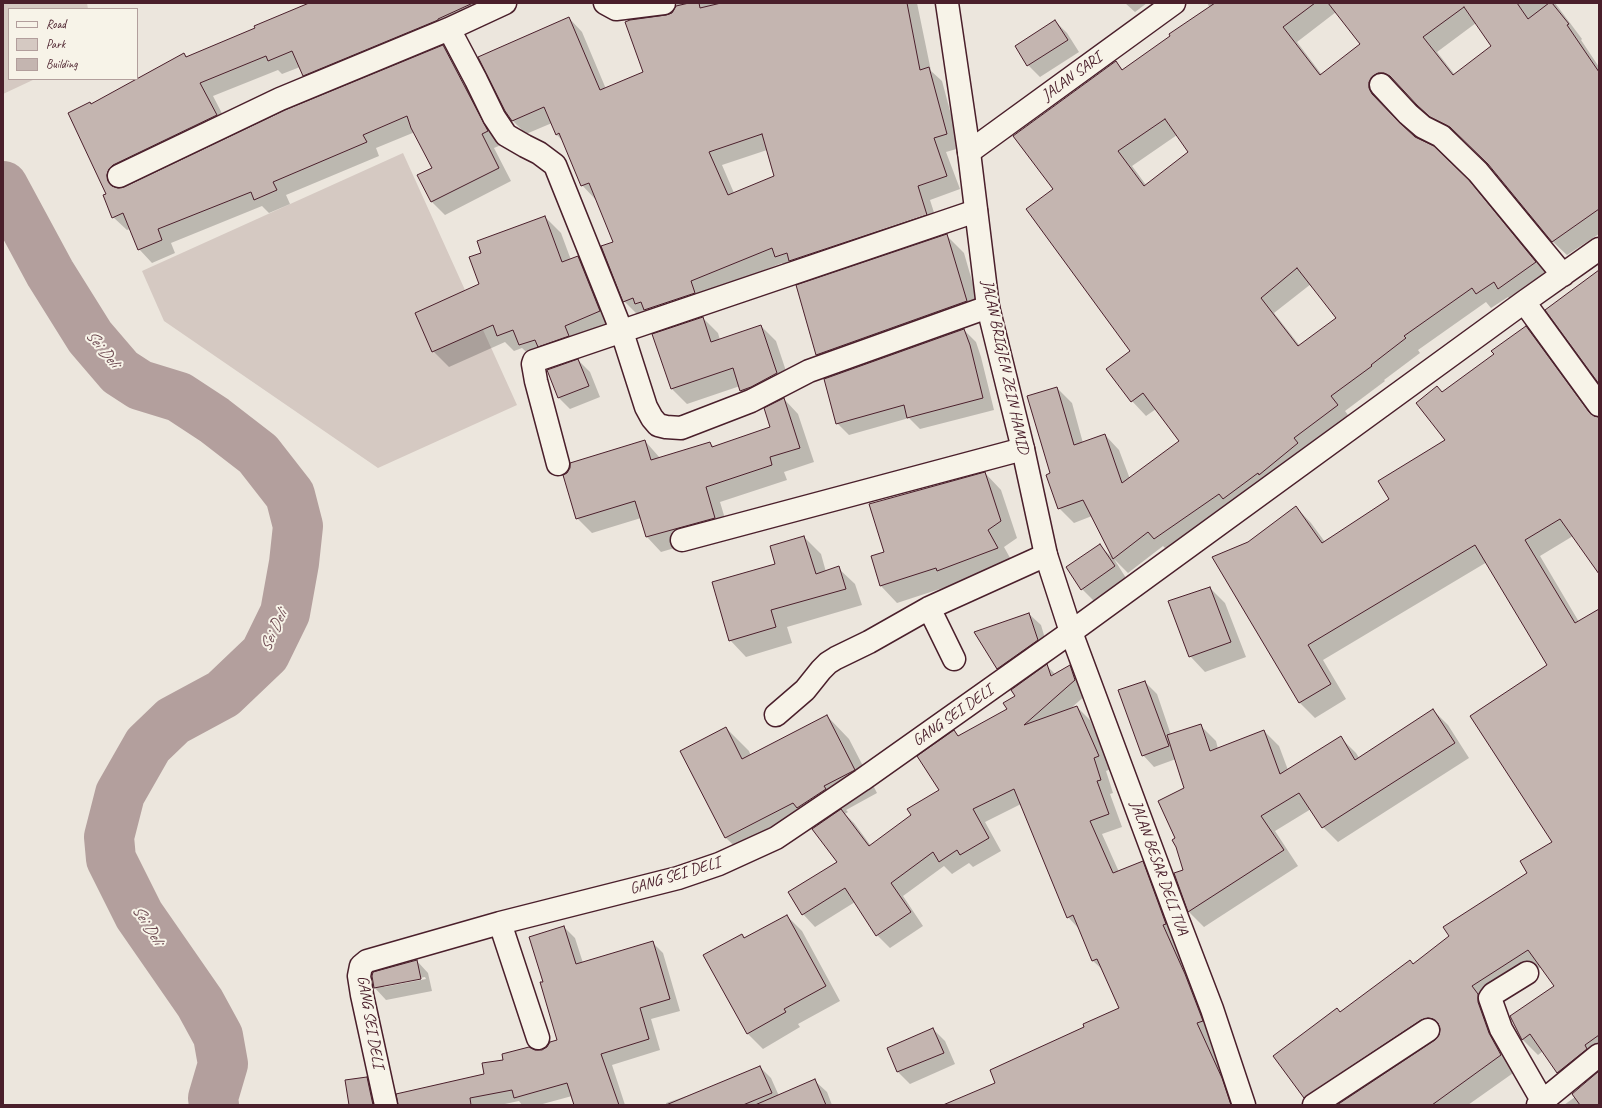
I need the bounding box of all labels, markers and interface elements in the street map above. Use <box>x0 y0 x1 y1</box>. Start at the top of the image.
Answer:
legend <box>8 8 138 80</box>
text: Road <box>46 16 66 32</box>
text: Park <box>46 36 65 52</box>
street label: JALAN SARI <box>1038 49 1106 105</box>
text: Building <box>46 56 78 72</box>
street label: JALAN BRIGJEN ZEIN HAMID <box>977 278 1033 456</box>
water label: Sei Deli <box>81 326 123 372</box>
water label: Sei Deli <box>256 607 292 655</box>
street label: GANG SEI DELI <box>909 681 997 751</box>
street label: JALAN BESAR DELI TUA <box>1126 798 1192 938</box>
street label: GANG SEI DELI <box>627 853 723 899</box>
water label: Sei Deli <box>127 902 167 948</box>
street label: GANG SEI DELI <box>352 974 388 1070</box>

